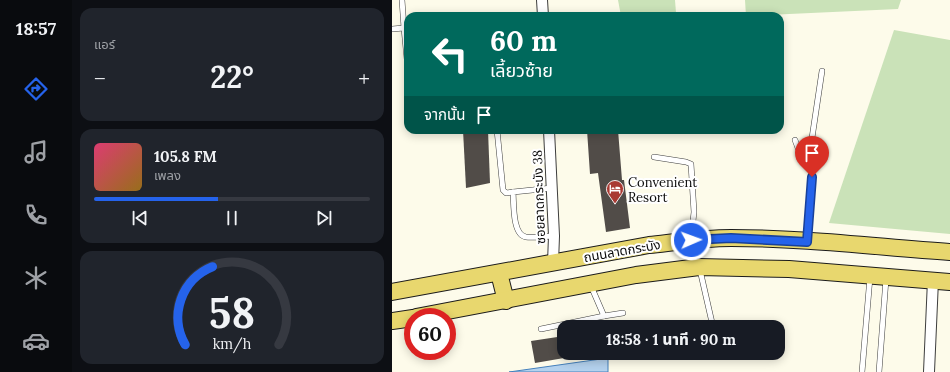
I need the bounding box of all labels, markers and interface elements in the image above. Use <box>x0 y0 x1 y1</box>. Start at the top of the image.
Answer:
text: 18:57 <box>16 17 56 40</box>
text: 60 m <box>490 23 557 59</box>
icon: left <box>424 28 476 80</box>
text: แอร์ <box>94 36 115 53</box>
text: 22° <box>210 58 254 96</box>
text: เลี้ยวซ้าย <box>490 59 553 82</box>
text: − <box>94 64 106 92</box>
text: + <box>358 64 370 92</box>
icon: directions <box>22 75 50 103</box>
icon: arrive <box>473 104 495 126</box>
text: จากนั้น <box>424 105 465 124</box>
pin <box>795 136 829 177</box>
icon: music <box>22 138 50 166</box>
icon: arrive <box>801 142 823 164</box>
text: 105.8 FM <box>154 147 217 166</box>
street label: ซอยลาดกระบัง 38 <box>529 149 549 245</box>
text: เพลง <box>154 167 181 184</box>
place label: Convenient Resort <box>628 174 697 206</box>
hotel icon: Convenient Resort <box>605 179 625 204</box>
icon: phone <box>22 201 50 229</box>
icon: previous <box>129 207 151 229</box>
icon: pause <box>221 207 243 229</box>
icon: next <box>313 207 335 229</box>
position arrow <box>670 219 712 261</box>
street label: ถนนลาดกระบัง <box>582 236 662 266</box>
icon: climate <box>22 264 50 292</box>
text: 58 <box>209 286 255 339</box>
speed limit sign: 60 <box>404 308 456 360</box>
icon: car <box>22 327 50 355</box>
text: 18:58 · 1 นาที · 90 m <box>606 330 736 349</box>
text: km/h <box>213 335 252 354</box>

